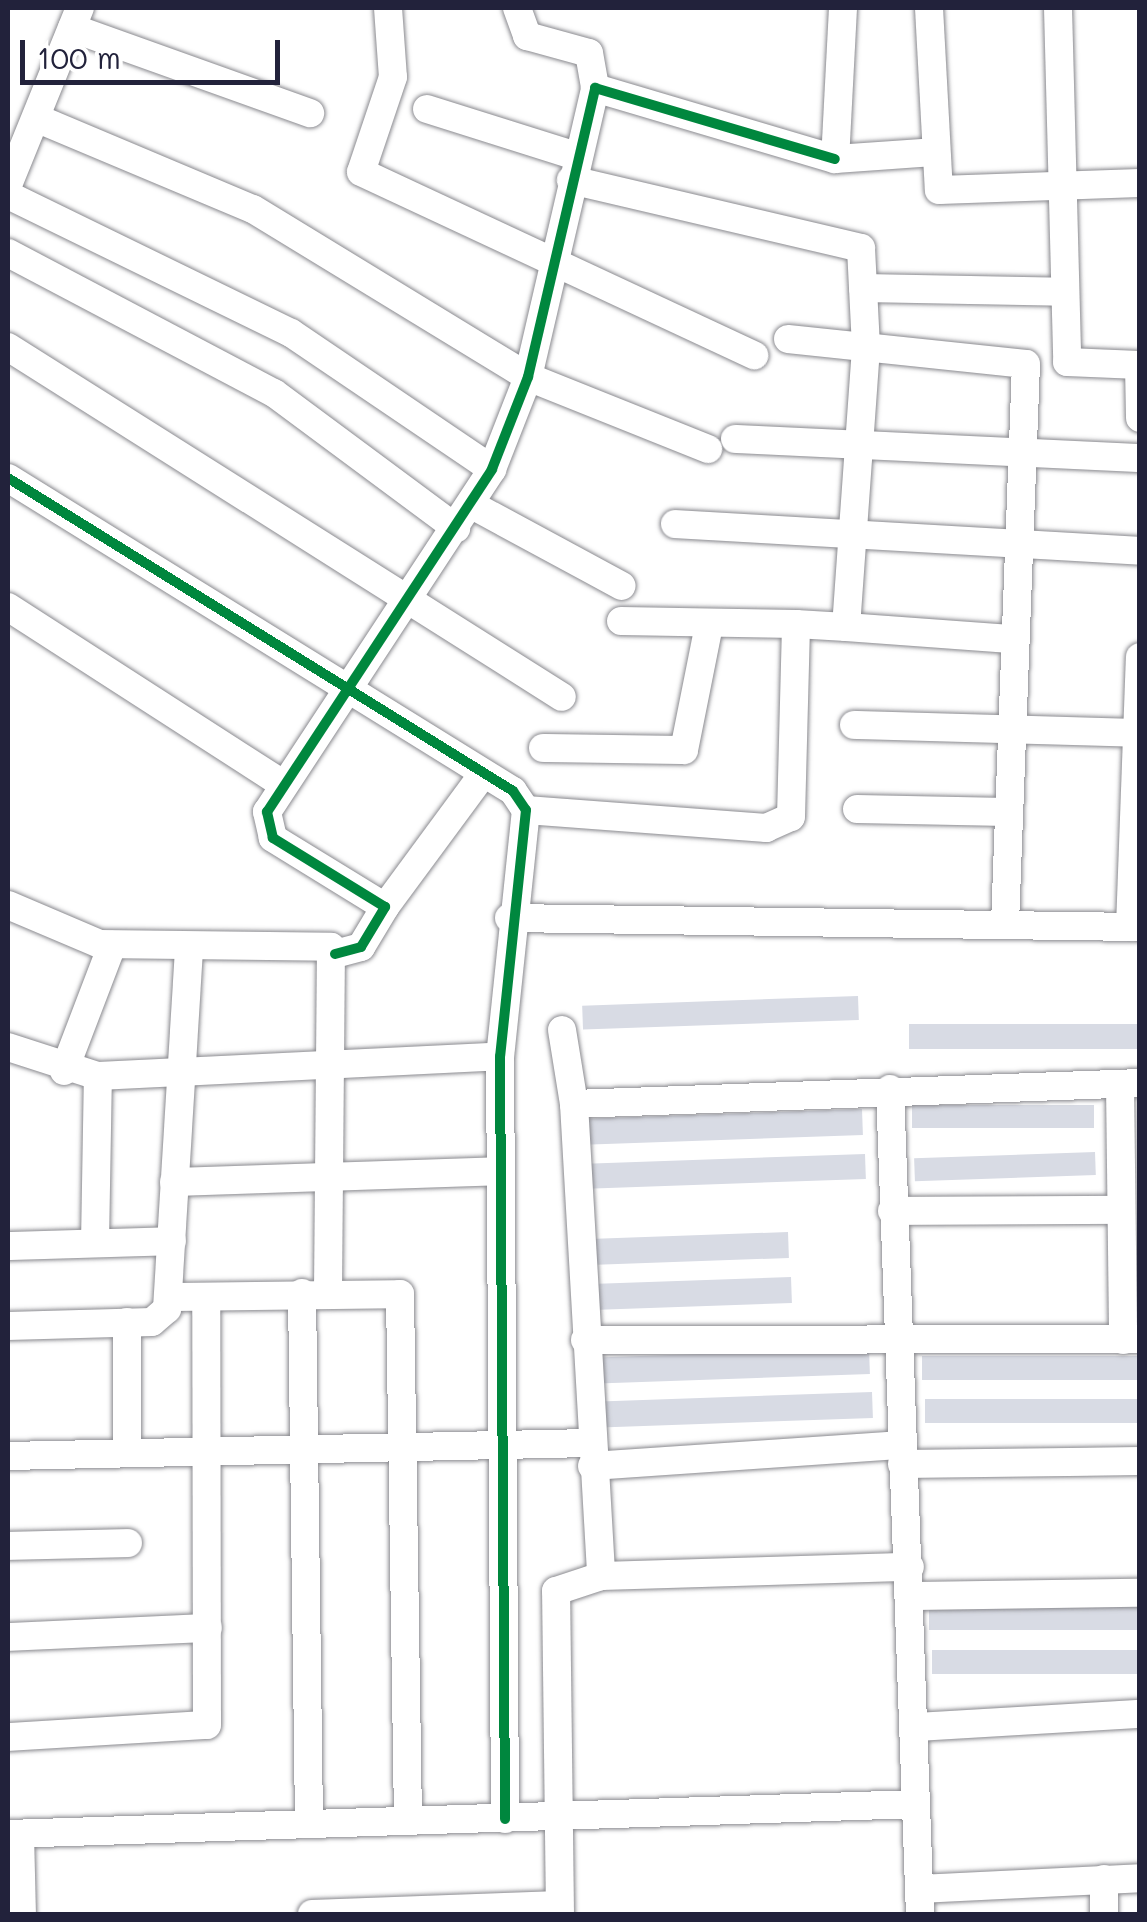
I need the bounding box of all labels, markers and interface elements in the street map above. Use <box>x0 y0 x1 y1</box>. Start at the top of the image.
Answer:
scale bar <box>25 20 285 82</box>
text: 100 m <box>37 37 121 77</box>

